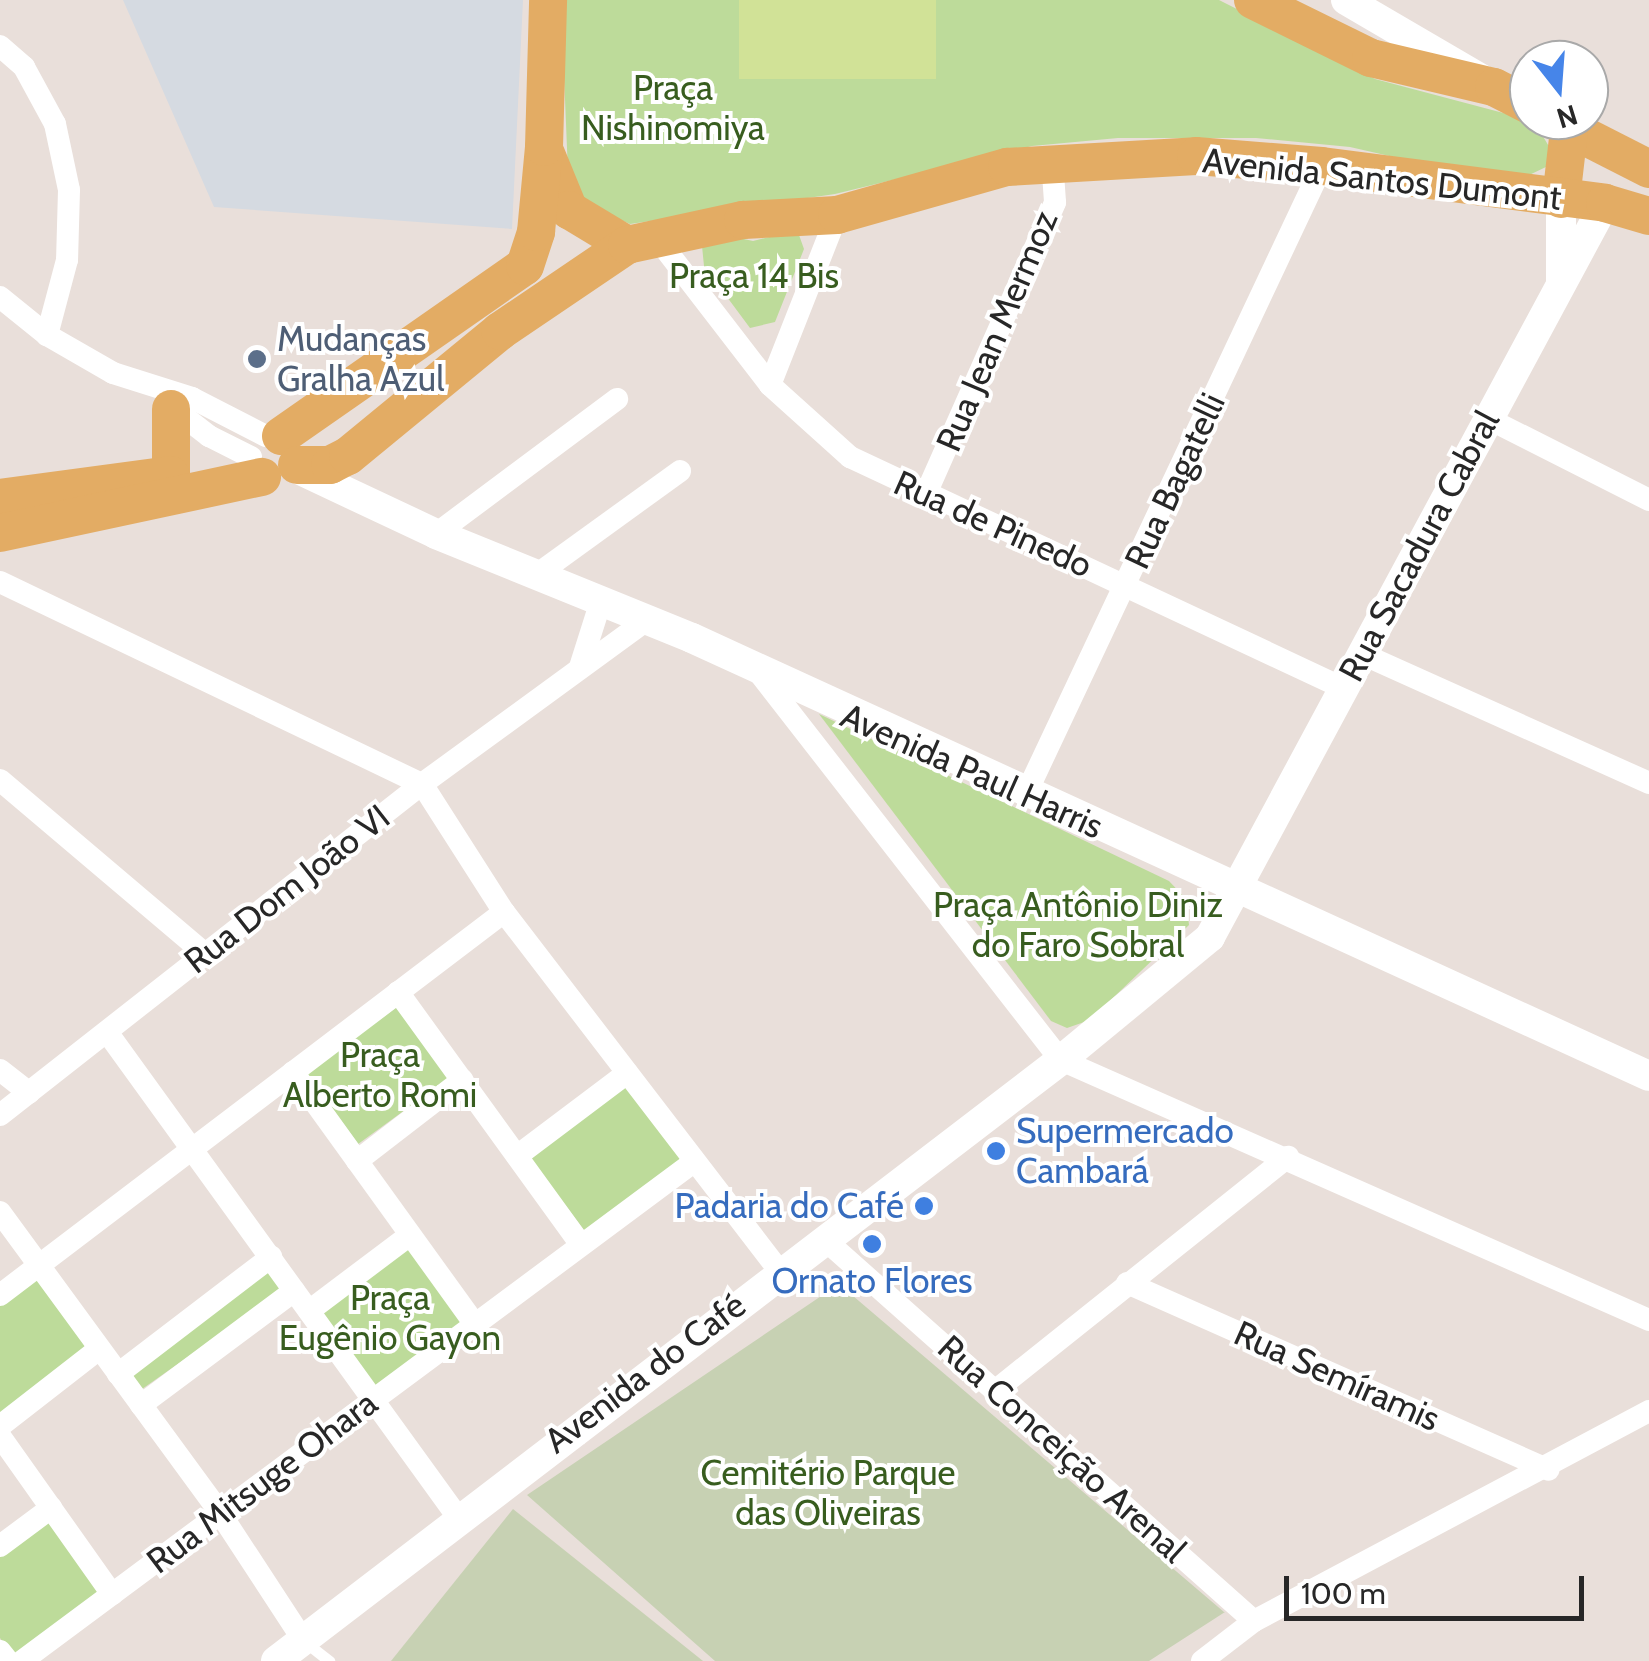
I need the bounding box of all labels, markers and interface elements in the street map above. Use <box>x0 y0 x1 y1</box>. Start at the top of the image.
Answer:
north arrow <box>1509 40 1609 140</box>
park label: Praça Nishinomiya <box>581 67 765 149</box>
text: N <box>1553 98 1582 136</box>
street label: Avenida Santos Dumont <box>1200 139 1564 219</box>
street label: Rua Jean Mermoz <box>927 204 1067 458</box>
park label: Praça 14 Bis <box>669 255 839 297</box>
place label: Mudanças Gralha Azul <box>277 318 444 400</box>
marker: Mudanças Gralha Azul <box>246 348 268 370</box>
street label: Rua Bagatelli <box>1116 387 1234 575</box>
street label: Rua Sacadura Cabral <box>1330 403 1508 689</box>
street label: Rua de Pinedo <box>887 462 1099 586</box>
street label: Avenida Paul Harris <box>835 694 1109 848</box>
street label: Rua Dom João VI <box>176 796 398 982</box>
park label: Praça Antônio Diniz do Faro Sobral <box>933 884 1223 966</box>
park label: Praça Alberto Romi <box>283 1034 477 1116</box>
place label: Supermercado Cambará <box>1016 1110 1234 1192</box>
marker: Supermercado Cambará <box>985 1140 1007 1162</box>
place label: Padaria do Café <box>674 1185 904 1227</box>
marker: Padaria do Café <box>913 1195 935 1217</box>
marker: Ornato Flores <box>861 1233 883 1255</box>
place label: Ornato Flores <box>771 1260 973 1302</box>
park label: Praça Eugênio Gayon <box>279 1277 501 1359</box>
street label: Avenida do Café <box>536 1284 754 1462</box>
street label: Rua Semíramis <box>1228 1312 1446 1440</box>
street label: Rua Conceição Arenal <box>929 1327 1195 1571</box>
street label: Rua Mitsuge Ohara <box>139 1382 385 1582</box>
park label: Cemitério Parque das Oliveiras <box>701 1452 955 1534</box>
scale bar <box>1289 1556 1589 1618</box>
text: 100 m <box>1301 1575 1386 1612</box>

